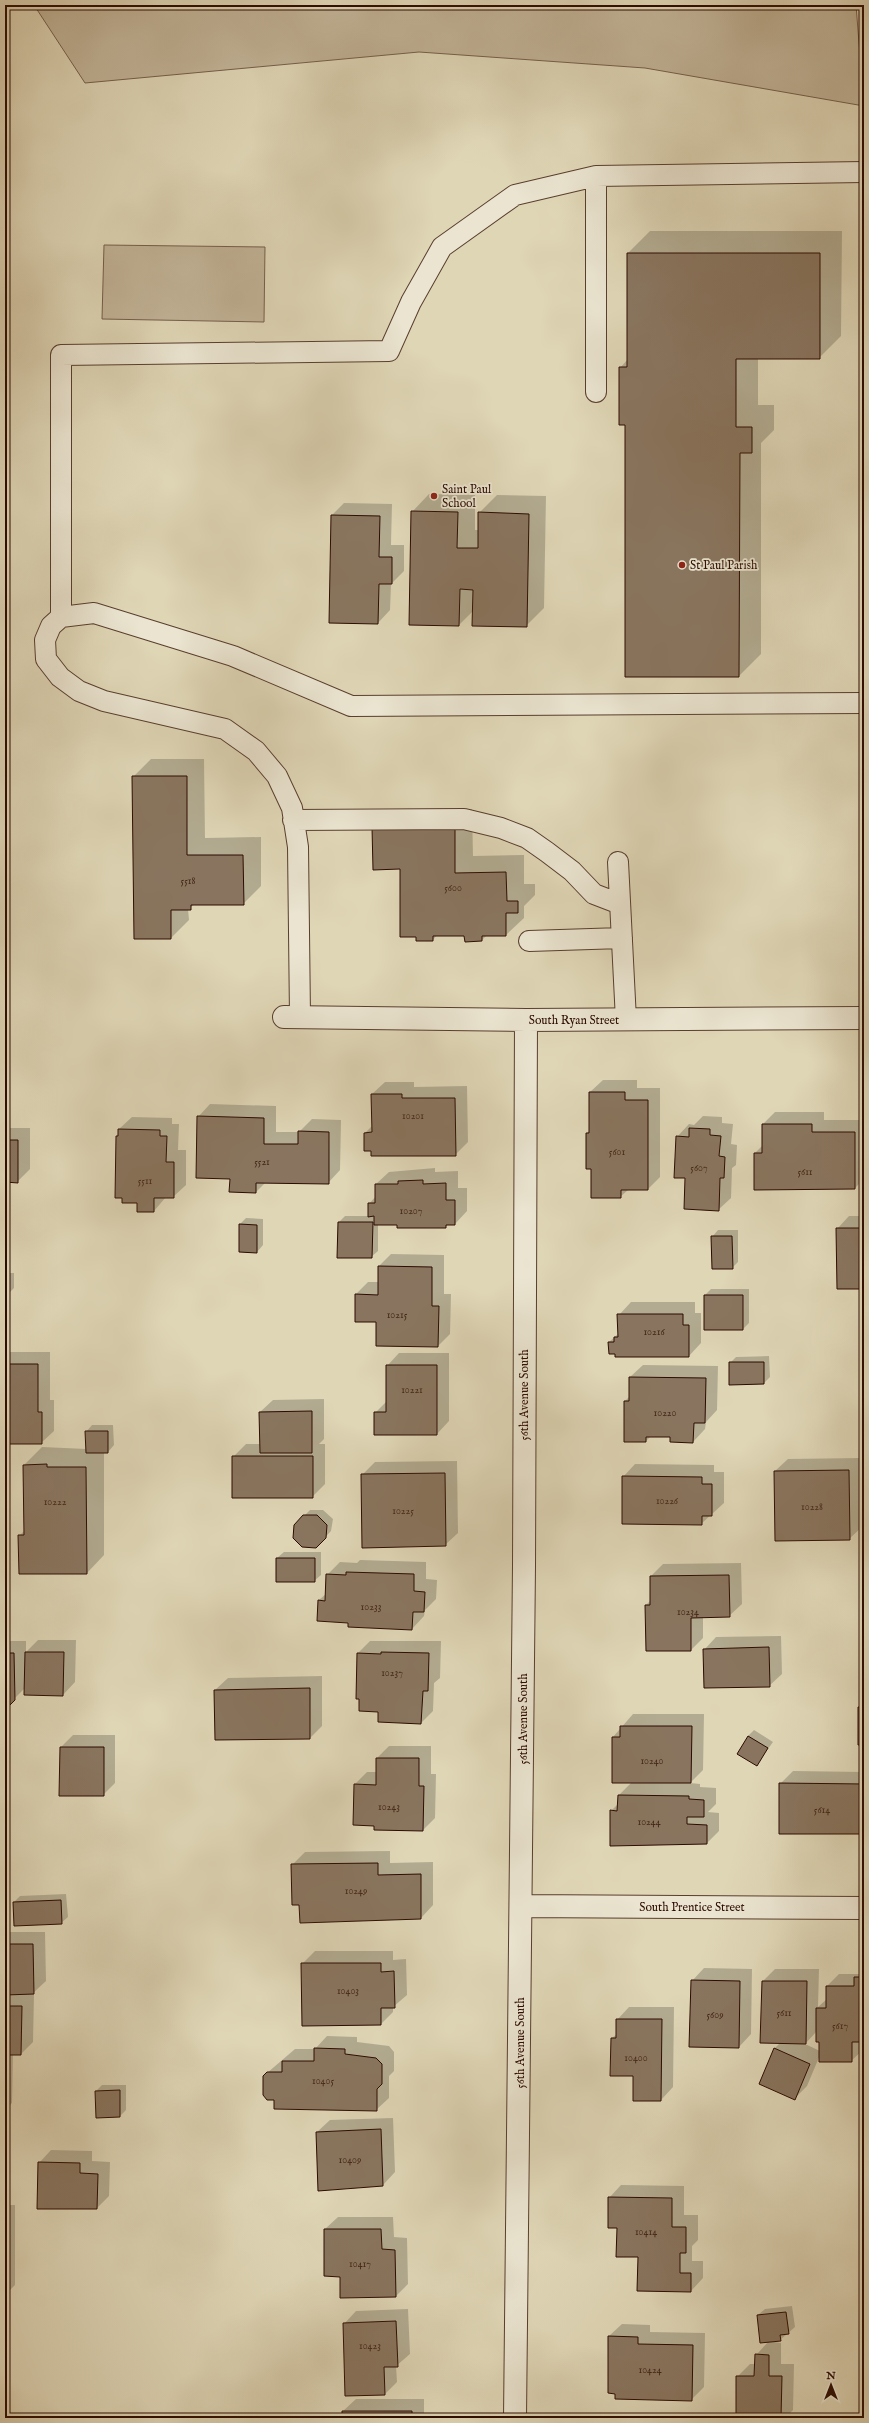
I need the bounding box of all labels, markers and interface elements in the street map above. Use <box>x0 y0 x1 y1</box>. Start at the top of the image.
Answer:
place label: Saint Paul School <box>442 482 492 511</box>
marker: Saint Paul School <box>429 491 439 501</box>
place label: St Paul Parish <box>690 558 758 573</box>
marker: St Paul Parish <box>677 560 687 570</box>
house number: 5518 <box>181 875 196 888</box>
house number: 5600 <box>444 882 462 895</box>
street label: South Ryan Street <box>529 1013 619 1028</box>
house number: 10201 <box>402 1110 424 1123</box>
house number: 5601 <box>609 1146 625 1159</box>
house number: 5521 <box>254 1156 270 1169</box>
house number: 5607 <box>690 1162 708 1175</box>
house number: 5611 <box>797 1166 813 1179</box>
house number: 5511 <box>138 1175 153 1188</box>
house number: 10207 <box>400 1205 423 1218</box>
house number: 10215 <box>387 1309 408 1322</box>
house number: 10216 <box>643 1326 665 1339</box>
street label: 56th Avenue South <box>517 1349 532 1441</box>
house number: 10221 <box>401 1384 423 1397</box>
house number: 10220 <box>654 1407 677 1420</box>
house number: 10226 <box>656 1495 679 1508</box>
house number: 10222 <box>44 1496 67 1509</box>
house number: 10228 <box>801 1501 823 1514</box>
house number: 10225 <box>392 1505 414 1518</box>
house number: 10233 <box>361 1601 382 1614</box>
house number: 10234 <box>677 1606 699 1619</box>
house number: 10237 <box>381 1667 403 1680</box>
street label: 56th Avenue South <box>516 1673 531 1765</box>
house number: 10240 <box>640 1755 664 1768</box>
house number: 10243 <box>378 1801 400 1814</box>
house number: 5614 <box>814 1804 830 1817</box>
house number: 10244 <box>637 1816 661 1829</box>
house number: 10249 <box>345 1885 367 1898</box>
street label: South Prentice Street <box>639 1900 745 1915</box>
house number: 10403 <box>337 1985 359 1998</box>
street label: 56th Avenue South <box>513 1997 528 2089</box>
house number: 5611 <box>776 2007 792 2020</box>
house number: 5609 <box>706 2009 724 2022</box>
house number: 5617 <box>832 2020 848 2033</box>
house number: 10400 <box>624 2052 648 2065</box>
house number: 10405 <box>312 2075 334 2088</box>
house number: 10409 <box>339 2154 361 2167</box>
house number: 10414 <box>635 2226 657 2239</box>
house number: 10417 <box>349 2258 371 2271</box>
house number: 10423 <box>359 2340 381 2353</box>
house number: 10424 <box>638 2364 662 2377</box>
north arrow <box>811 2365 851 2405</box>
text: N <box>825 2369 836 2383</box>

